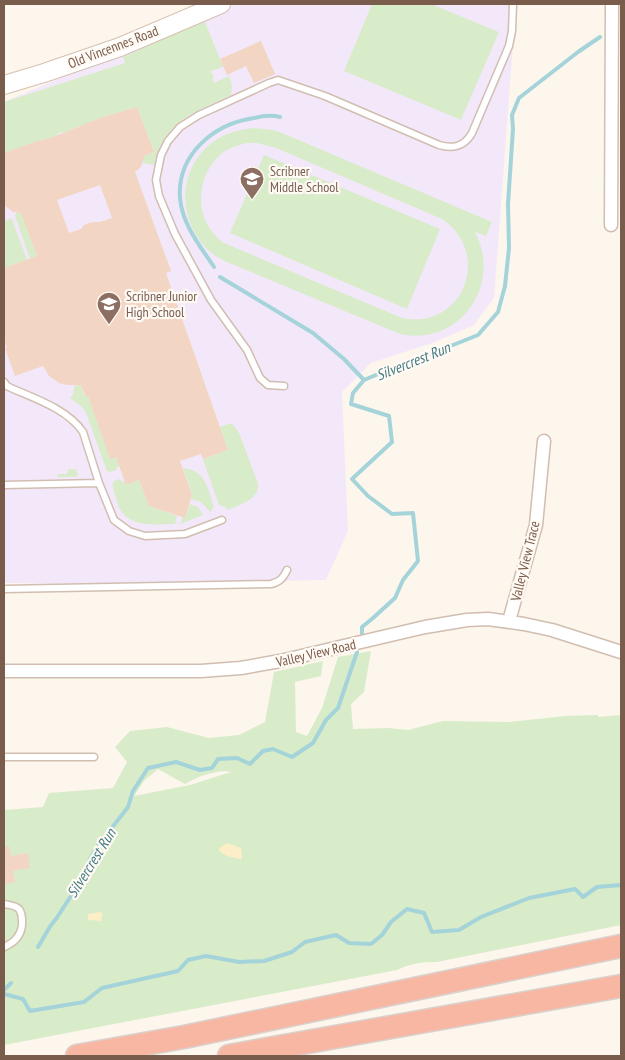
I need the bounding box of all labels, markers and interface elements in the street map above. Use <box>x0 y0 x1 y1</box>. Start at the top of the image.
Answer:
street label: Old Vincennes Road <box>65 21 161 73</box>
place label: Scribner Middle School <box>270 162 339 196</box>
school or university icon: Scribner Middle School <box>239 166 265 200</box>
place label: Scribner Junior High School <box>126 287 197 321</box>
school or university icon: Scribner Junior High School <box>96 291 122 325</box>
water label: Silvercrest Run <box>373 337 454 384</box>
street label: Valley View Trace <box>506 519 544 604</box>
street label: Valley View Road <box>273 635 358 671</box>
water label: Silvercrest Run <box>62 824 120 901</box>

